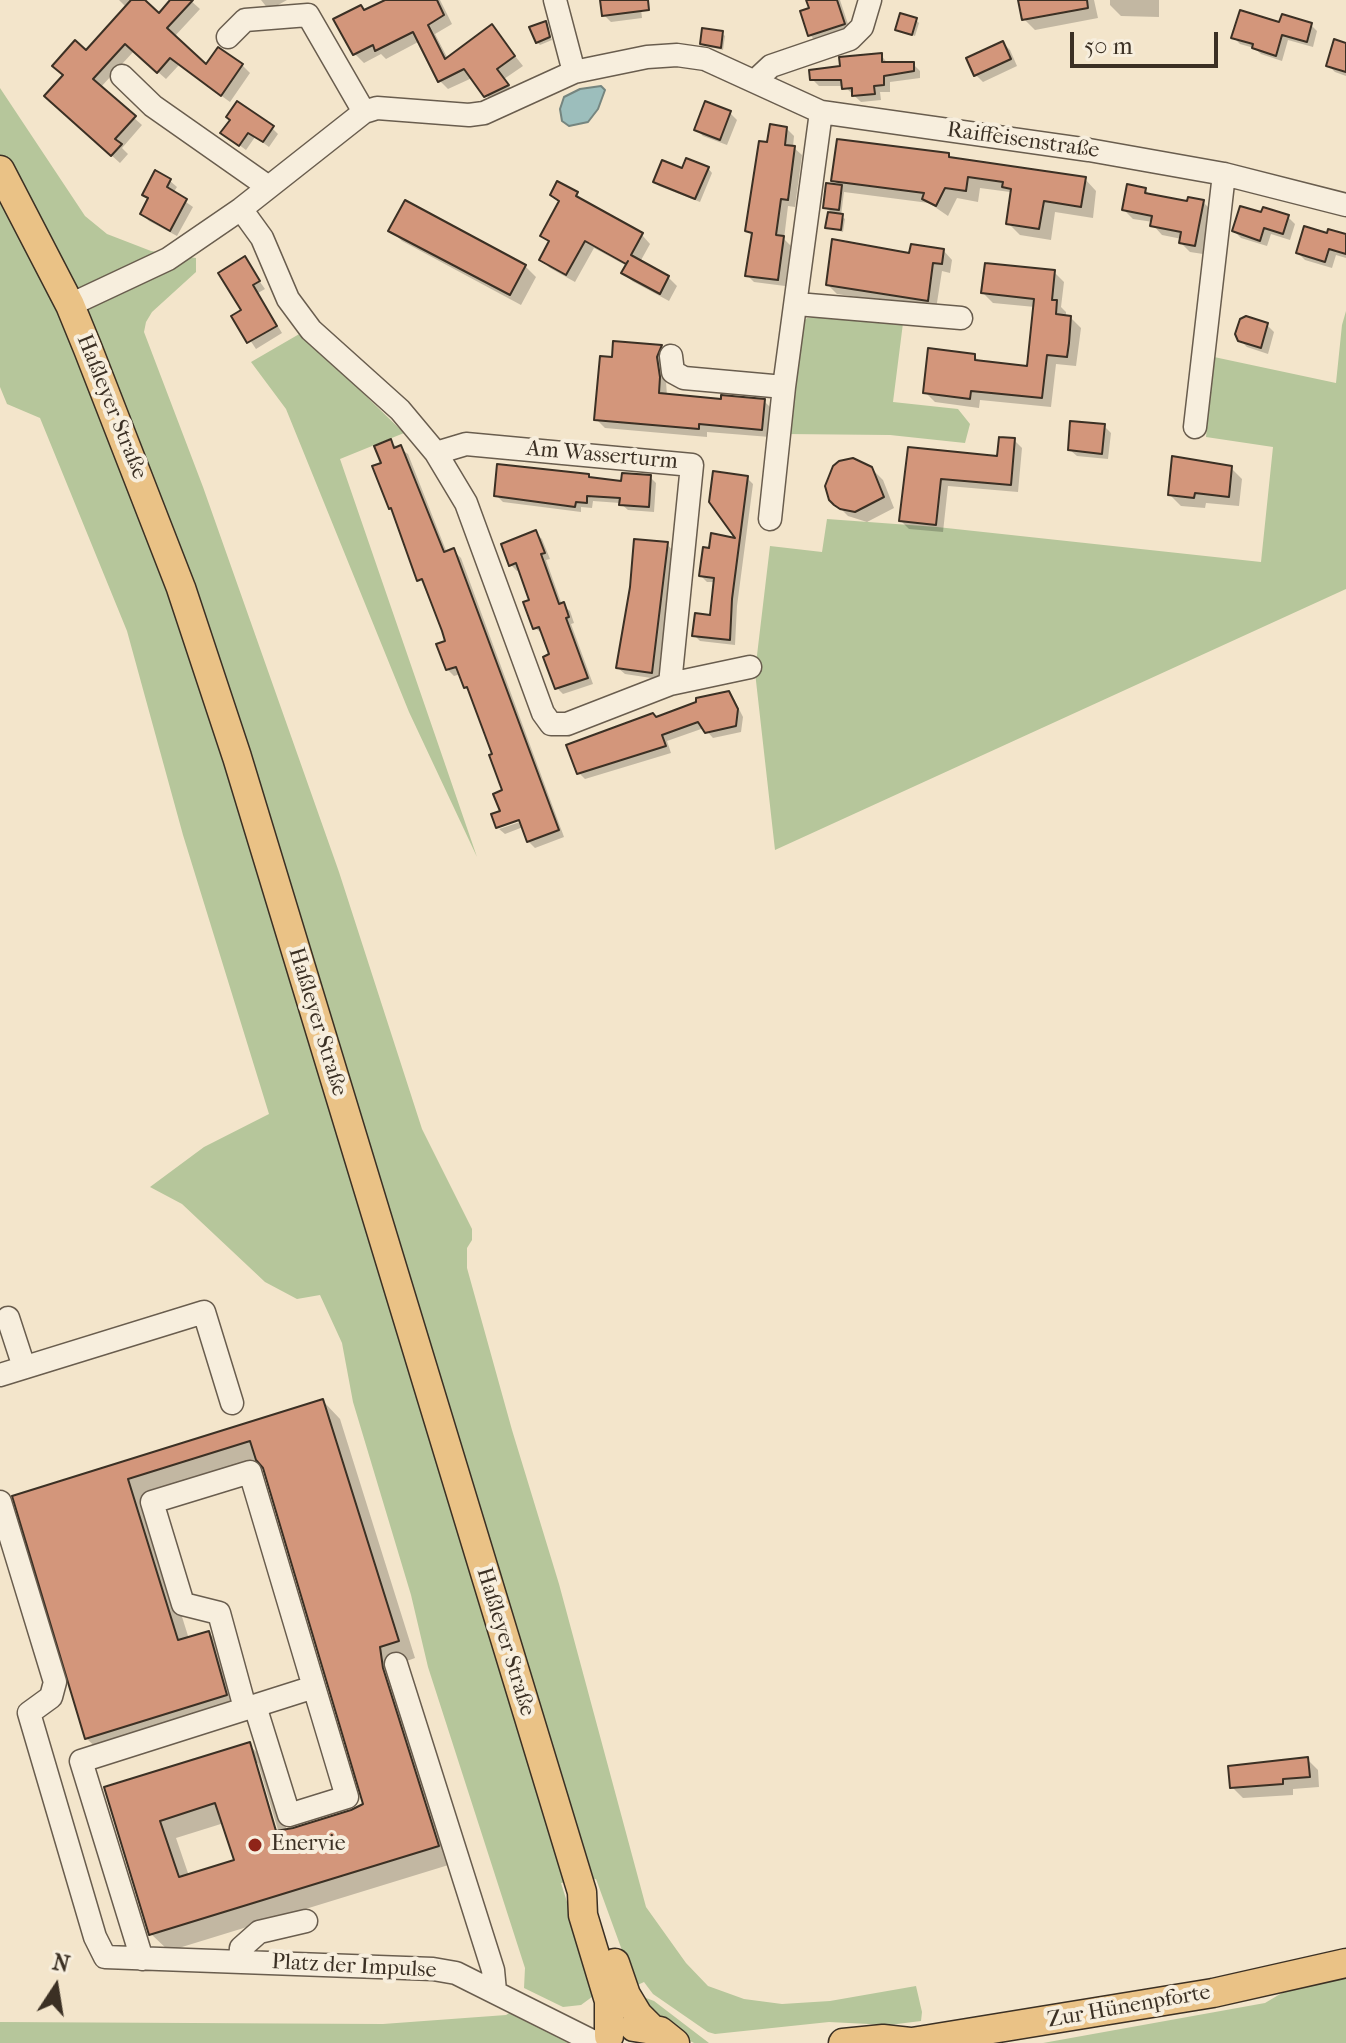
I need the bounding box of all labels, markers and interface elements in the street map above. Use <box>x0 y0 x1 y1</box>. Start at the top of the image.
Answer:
scale bar <box>1074 16 1222 66</box>
text: 50 m <box>1084 32 1133 60</box>
street label: Raiffeisenstraße <box>945 117 1101 165</box>
street label: Haßleyer Straße <box>70 331 152 483</box>
street label: Am Wasserturm <box>525 436 679 476</box>
street label: Haßleyer Straße <box>282 945 352 1099</box>
street label: Haßleyer Straße <box>470 1565 540 1719</box>
place label: Enervie <box>271 1832 346 1858</box>
marker: Enervie <box>246 1836 264 1854</box>
north arrow <box>16 1947 96 2027</box>
text: N <box>50 1949 72 1978</box>
street label: Platz der Impulse <box>271 1950 437 1984</box>
street label: Zur Hünenpforte <box>1045 1980 1213 2034</box>

